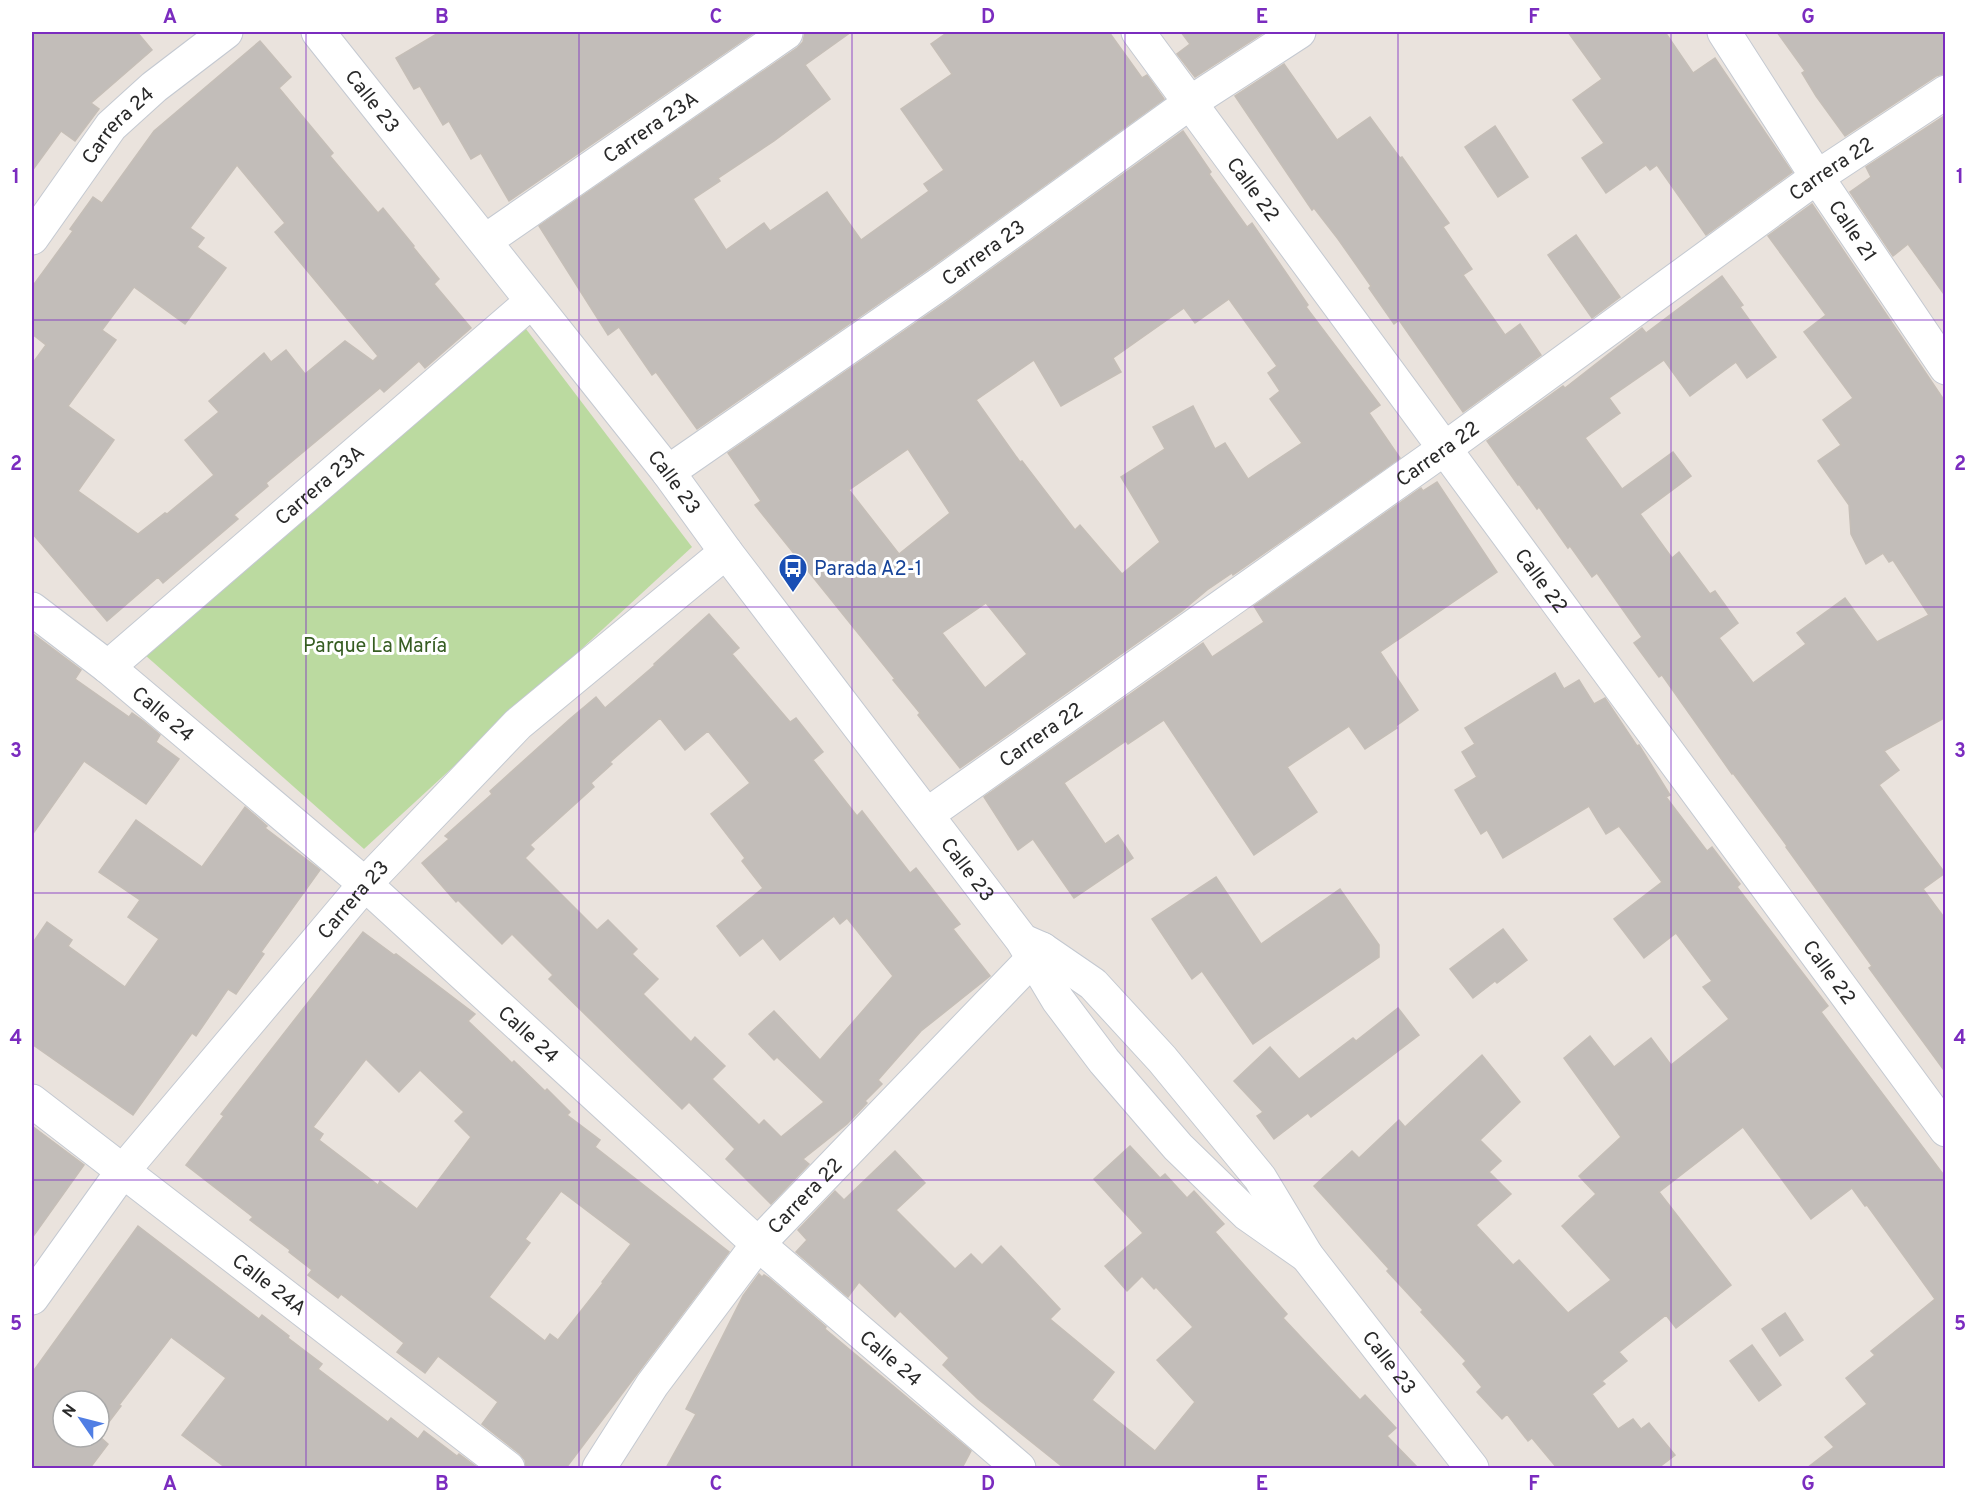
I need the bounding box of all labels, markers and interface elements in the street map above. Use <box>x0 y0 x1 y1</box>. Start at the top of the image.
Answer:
text: A <box>163 5 177 31</box>
text: B <box>435 5 449 31</box>
text: C <box>710 5 722 31</box>
text: D <box>981 5 995 31</box>
text: E <box>1256 5 1268 31</box>
text: F <box>1528 5 1540 31</box>
text: G <box>1801 5 1815 31</box>
street label: Calle 23 <box>338 65 404 139</box>
street label: Carrera 24 <box>77 82 161 170</box>
street label: Carrera 23A <box>599 86 704 170</box>
street label: Carrera 22 <box>1785 132 1879 208</box>
street label: Calle 22 <box>1220 153 1284 228</box>
text: 1 <box>12 165 20 191</box>
text: 1 <box>1956 165 1964 191</box>
street label: Calle 21 <box>1821 196 1882 268</box>
street label: Carrera 23 <box>937 215 1031 293</box>
street label: Carrera 22 <box>1392 416 1485 494</box>
street label: Carrera 23A <box>270 440 371 532</box>
street label: Calle 23 <box>641 446 705 520</box>
text: 2 <box>10 452 22 478</box>
text: 2 <box>1954 452 1966 478</box>
street label: Calle 22 <box>1508 544 1572 619</box>
bus stop icon: Parada A2-1 <box>777 552 809 594</box>
place label: Parada A2-1 <box>814 557 922 583</box>
park label: Parque La María <box>303 634 447 660</box>
street label: Calle 24 <box>125 681 199 749</box>
street label: Carrera 22 <box>995 697 1089 775</box>
text: 3 <box>10 739 22 765</box>
text: 3 <box>1954 739 1966 765</box>
street label: Calle 23 <box>934 833 999 908</box>
street label: Carrera 23 <box>313 856 396 946</box>
street label: Calle 22 <box>1796 936 1860 1011</box>
street label: Calle 24 <box>491 1001 563 1070</box>
text: 4 <box>10 1026 22 1052</box>
text: 4 <box>1954 1026 1966 1052</box>
street label: Carrera 22 <box>763 1153 849 1241</box>
street label: Calle 24A <box>226 1249 311 1323</box>
text: 5 <box>10 1312 22 1338</box>
text: 5 <box>1954 1312 1966 1338</box>
street label: Calle 24 <box>853 1326 926 1393</box>
street label: Calle 23 <box>1355 1326 1421 1400</box>
north arrow <box>51 1389 111 1449</box>
text: N <box>59 1401 82 1422</box>
text: A <box>163 1472 177 1498</box>
text: B <box>435 1472 449 1498</box>
text: C <box>710 1472 722 1498</box>
text: D <box>981 1472 995 1498</box>
text: E <box>1256 1472 1268 1498</box>
text: F <box>1528 1472 1540 1498</box>
text: G <box>1801 1472 1815 1498</box>

